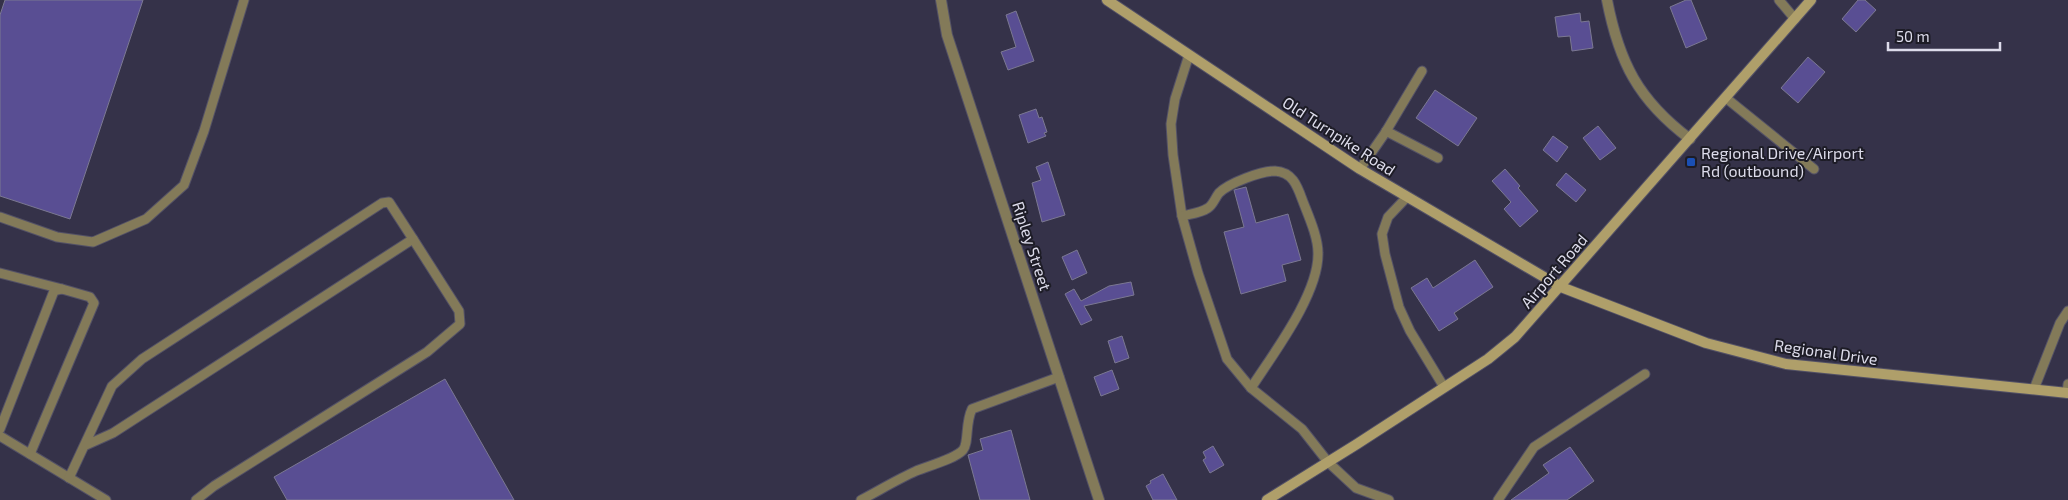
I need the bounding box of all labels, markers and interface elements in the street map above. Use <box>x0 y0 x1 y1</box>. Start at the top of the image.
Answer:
scale bar <box>1888 20 2000 52</box>
text: 50 m <box>1896 27 1930 45</box>
street label: Old Turnpike Road <box>1279 92 1399 179</box>
place label: Regional Drive/Airport Rd (outbound) <box>1701 143 1864 180</box>
marker: Regional Drive/Airport Rd (outbound) <box>1685 156 1697 168</box>
street label: Ripley Street <box>1009 199 1056 293</box>
street label: Airport Road <box>1516 230 1591 311</box>
street label: Regional Drive <box>1773 335 1879 368</box>

